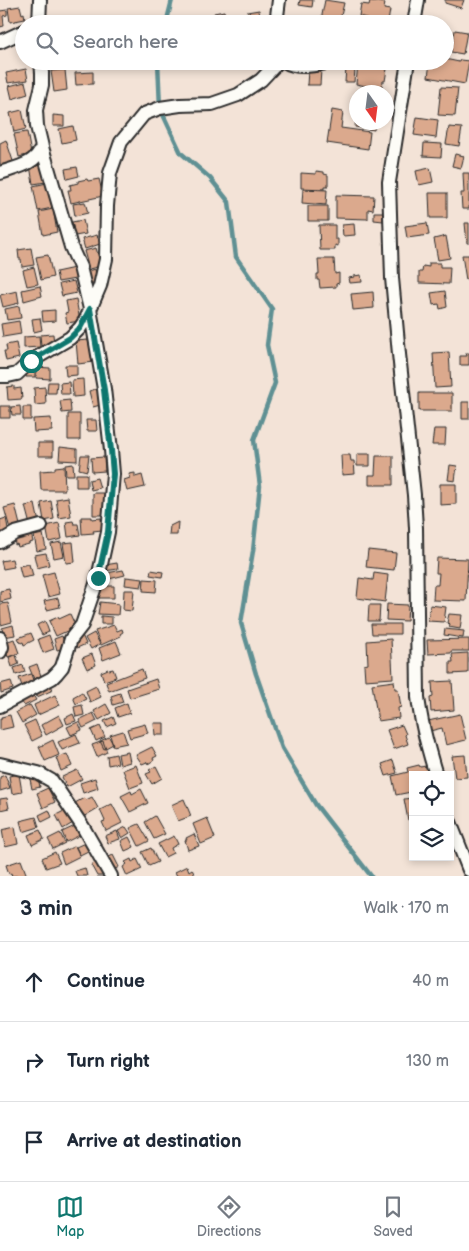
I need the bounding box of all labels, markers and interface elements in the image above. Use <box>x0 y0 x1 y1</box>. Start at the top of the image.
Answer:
search box <box>15 15 454 70</box>
icon: search <box>33 29 61 57</box>
text: Search here <box>73 31 178 54</box>
north arrow <box>349 85 394 130</box>
route start <box>20 350 43 373</box>
route end <box>87 567 110 590</box>
map controls <box>409 771 454 861</box>
button: locate <box>409 771 454 816</box>
button: layers <box>409 816 454 861</box>
text: 3 min <box>20 896 73 921</box>
text: Walk · 170 m <box>363 899 449 918</box>
icon: ahead <box>20 968 48 996</box>
text: Continue <box>67 970 145 993</box>
text: 40 m <box>412 972 449 991</box>
icon: right <box>20 1048 48 1076</box>
text: Turn right <box>67 1050 150 1073</box>
text: 130 m <box>406 1052 449 1071</box>
icon: arrive <box>20 1128 48 1156</box>
text: Arrive at destination <box>67 1130 242 1153</box>
tab: Map <box>56 1193 84 1240</box>
tab: Directions <box>197 1193 261 1240</box>
tab: Saved <box>373 1193 413 1240</box>

